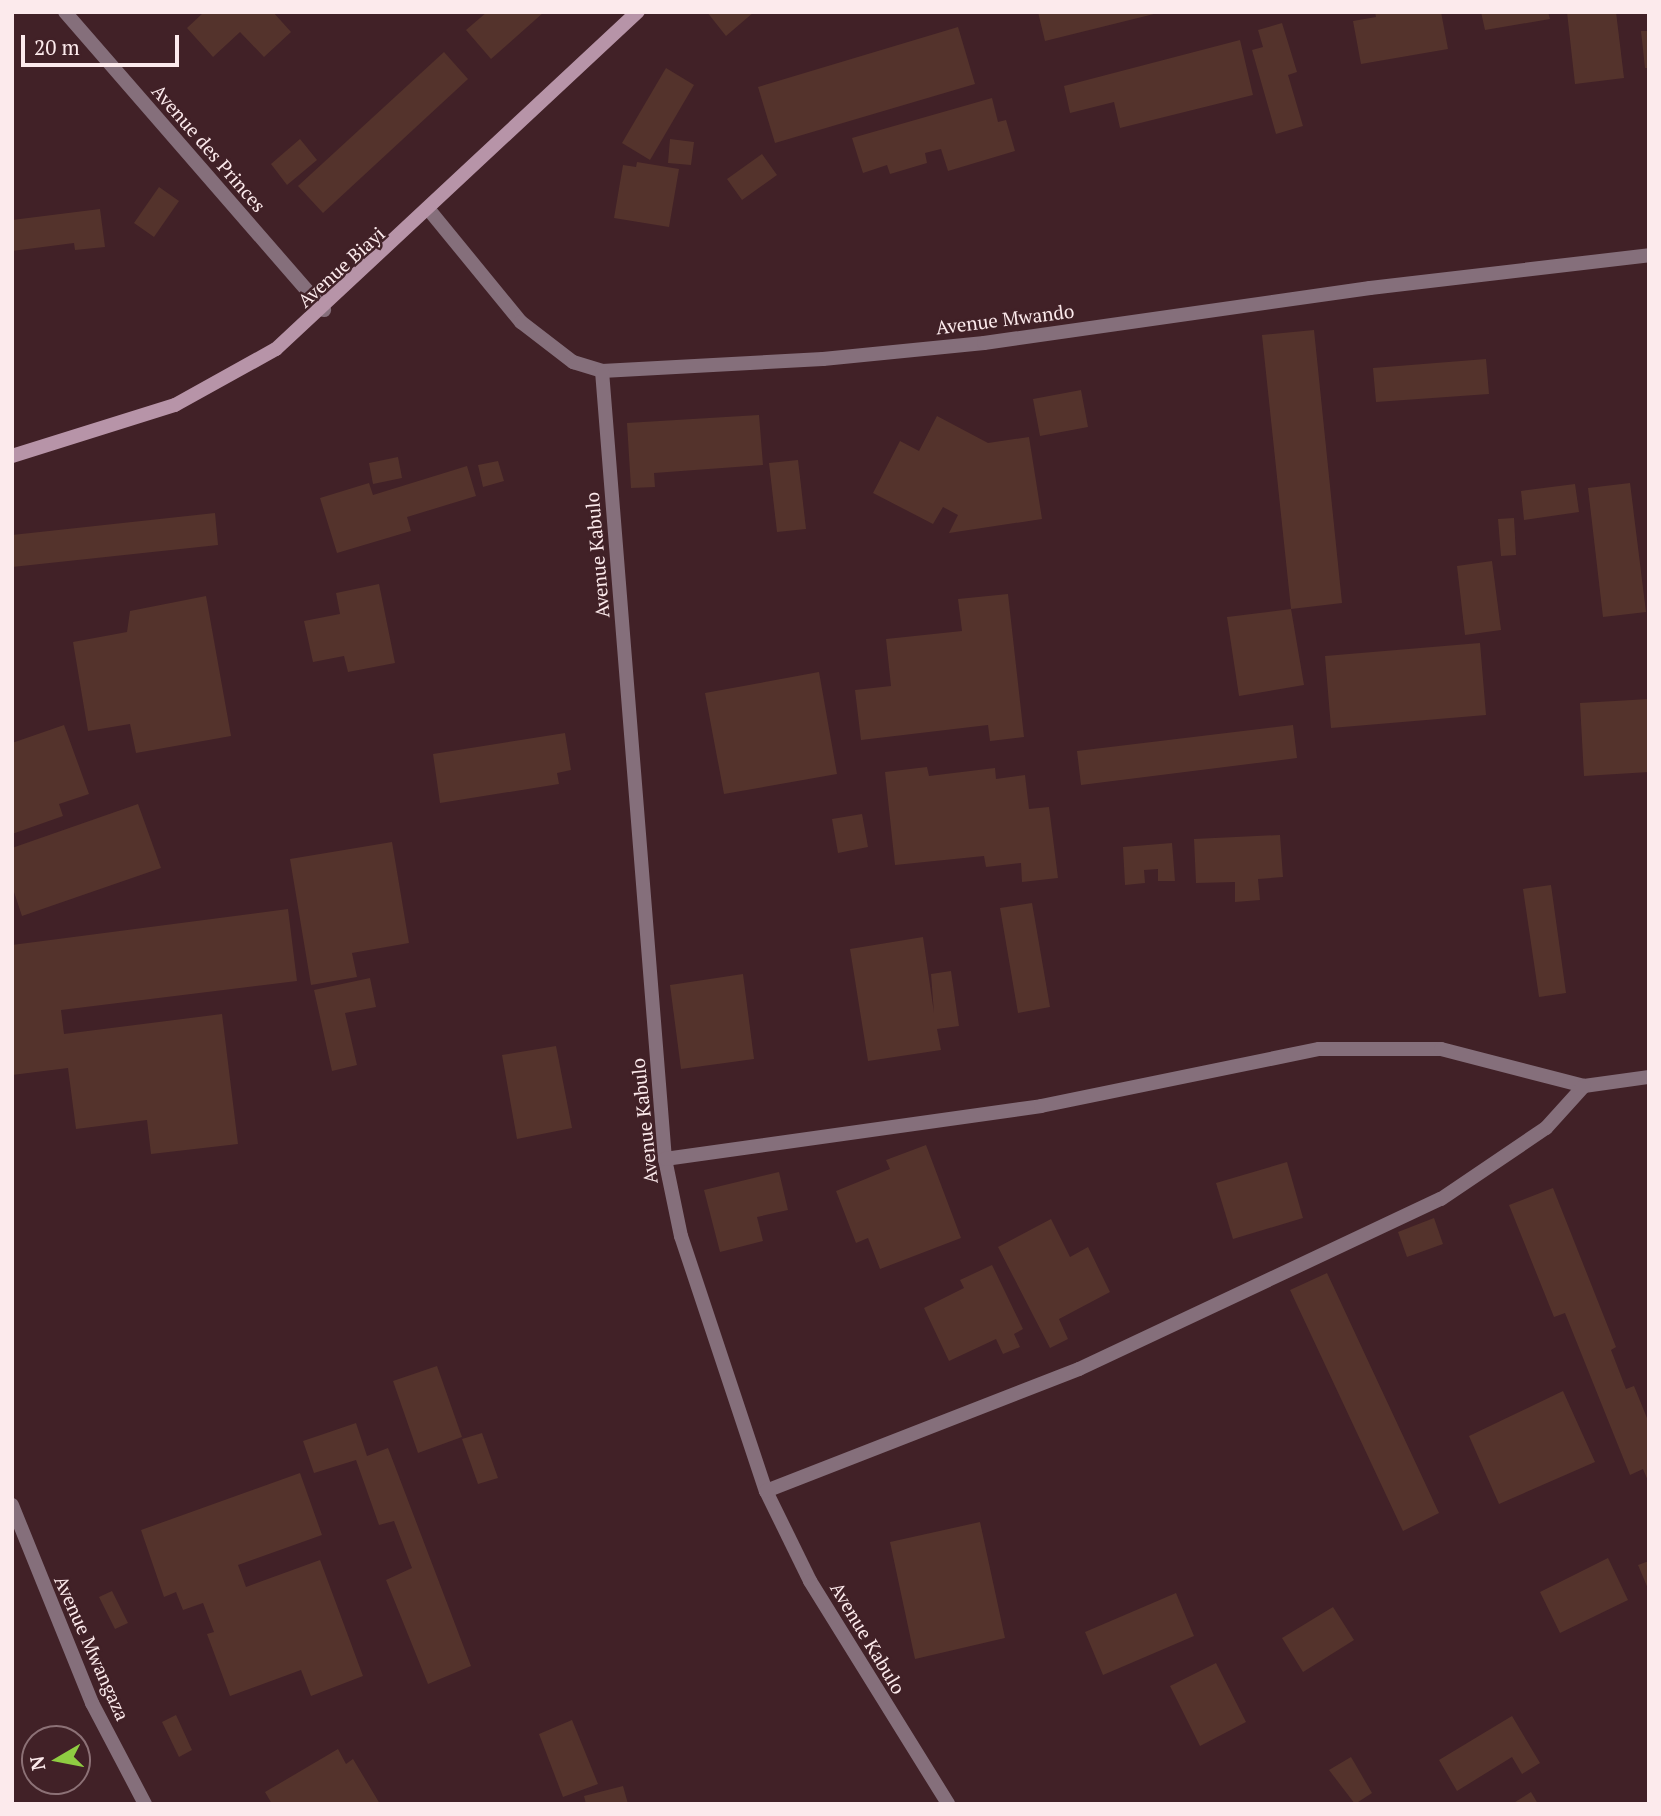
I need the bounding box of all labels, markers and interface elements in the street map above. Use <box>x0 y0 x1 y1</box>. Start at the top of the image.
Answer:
scale bar <box>24 21 182 65</box>
text: 20 m <box>34 33 80 61</box>
street label: Avenue des Princes <box>147 80 271 216</box>
street label: Avenue Biayi <box>293 222 389 312</box>
street label: Avenue Mwando <box>935 299 1075 339</box>
street label: Avenue Kabulo <box>580 491 614 619</box>
street label: Avenue Kabulo <box>626 1057 662 1185</box>
street label: Avenue Mwangaza <box>50 1572 134 1724</box>
street label: Avenue Kabulo <box>826 1578 910 1698</box>
north arrow <box>21 1725 91 1795</box>
text: N <box>23 1754 50 1773</box>

